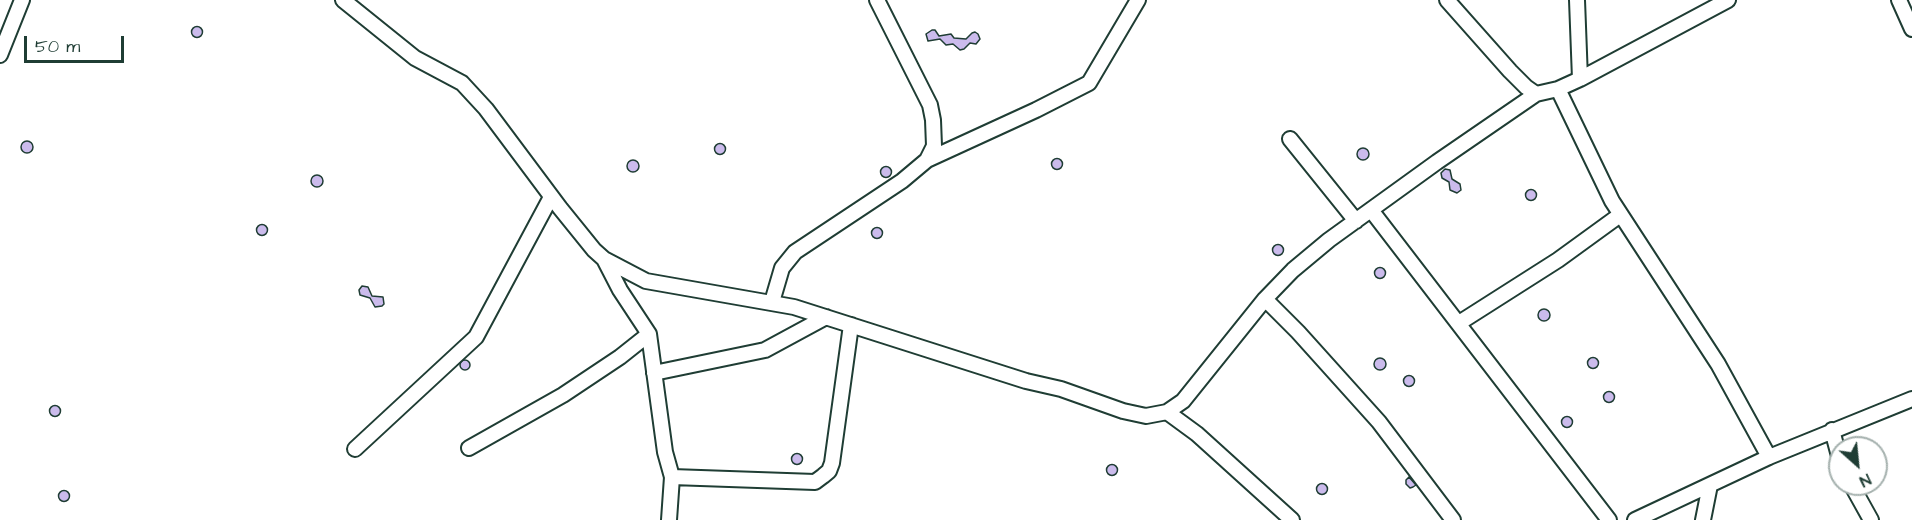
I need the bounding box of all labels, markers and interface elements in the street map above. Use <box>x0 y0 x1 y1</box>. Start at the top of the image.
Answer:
scale bar <box>27 24 128 62</box>
text: 50 m <box>35 34 80 59</box>
north arrow <box>1828 436 1888 496</box>
text: N <box>1856 468 1875 492</box>

